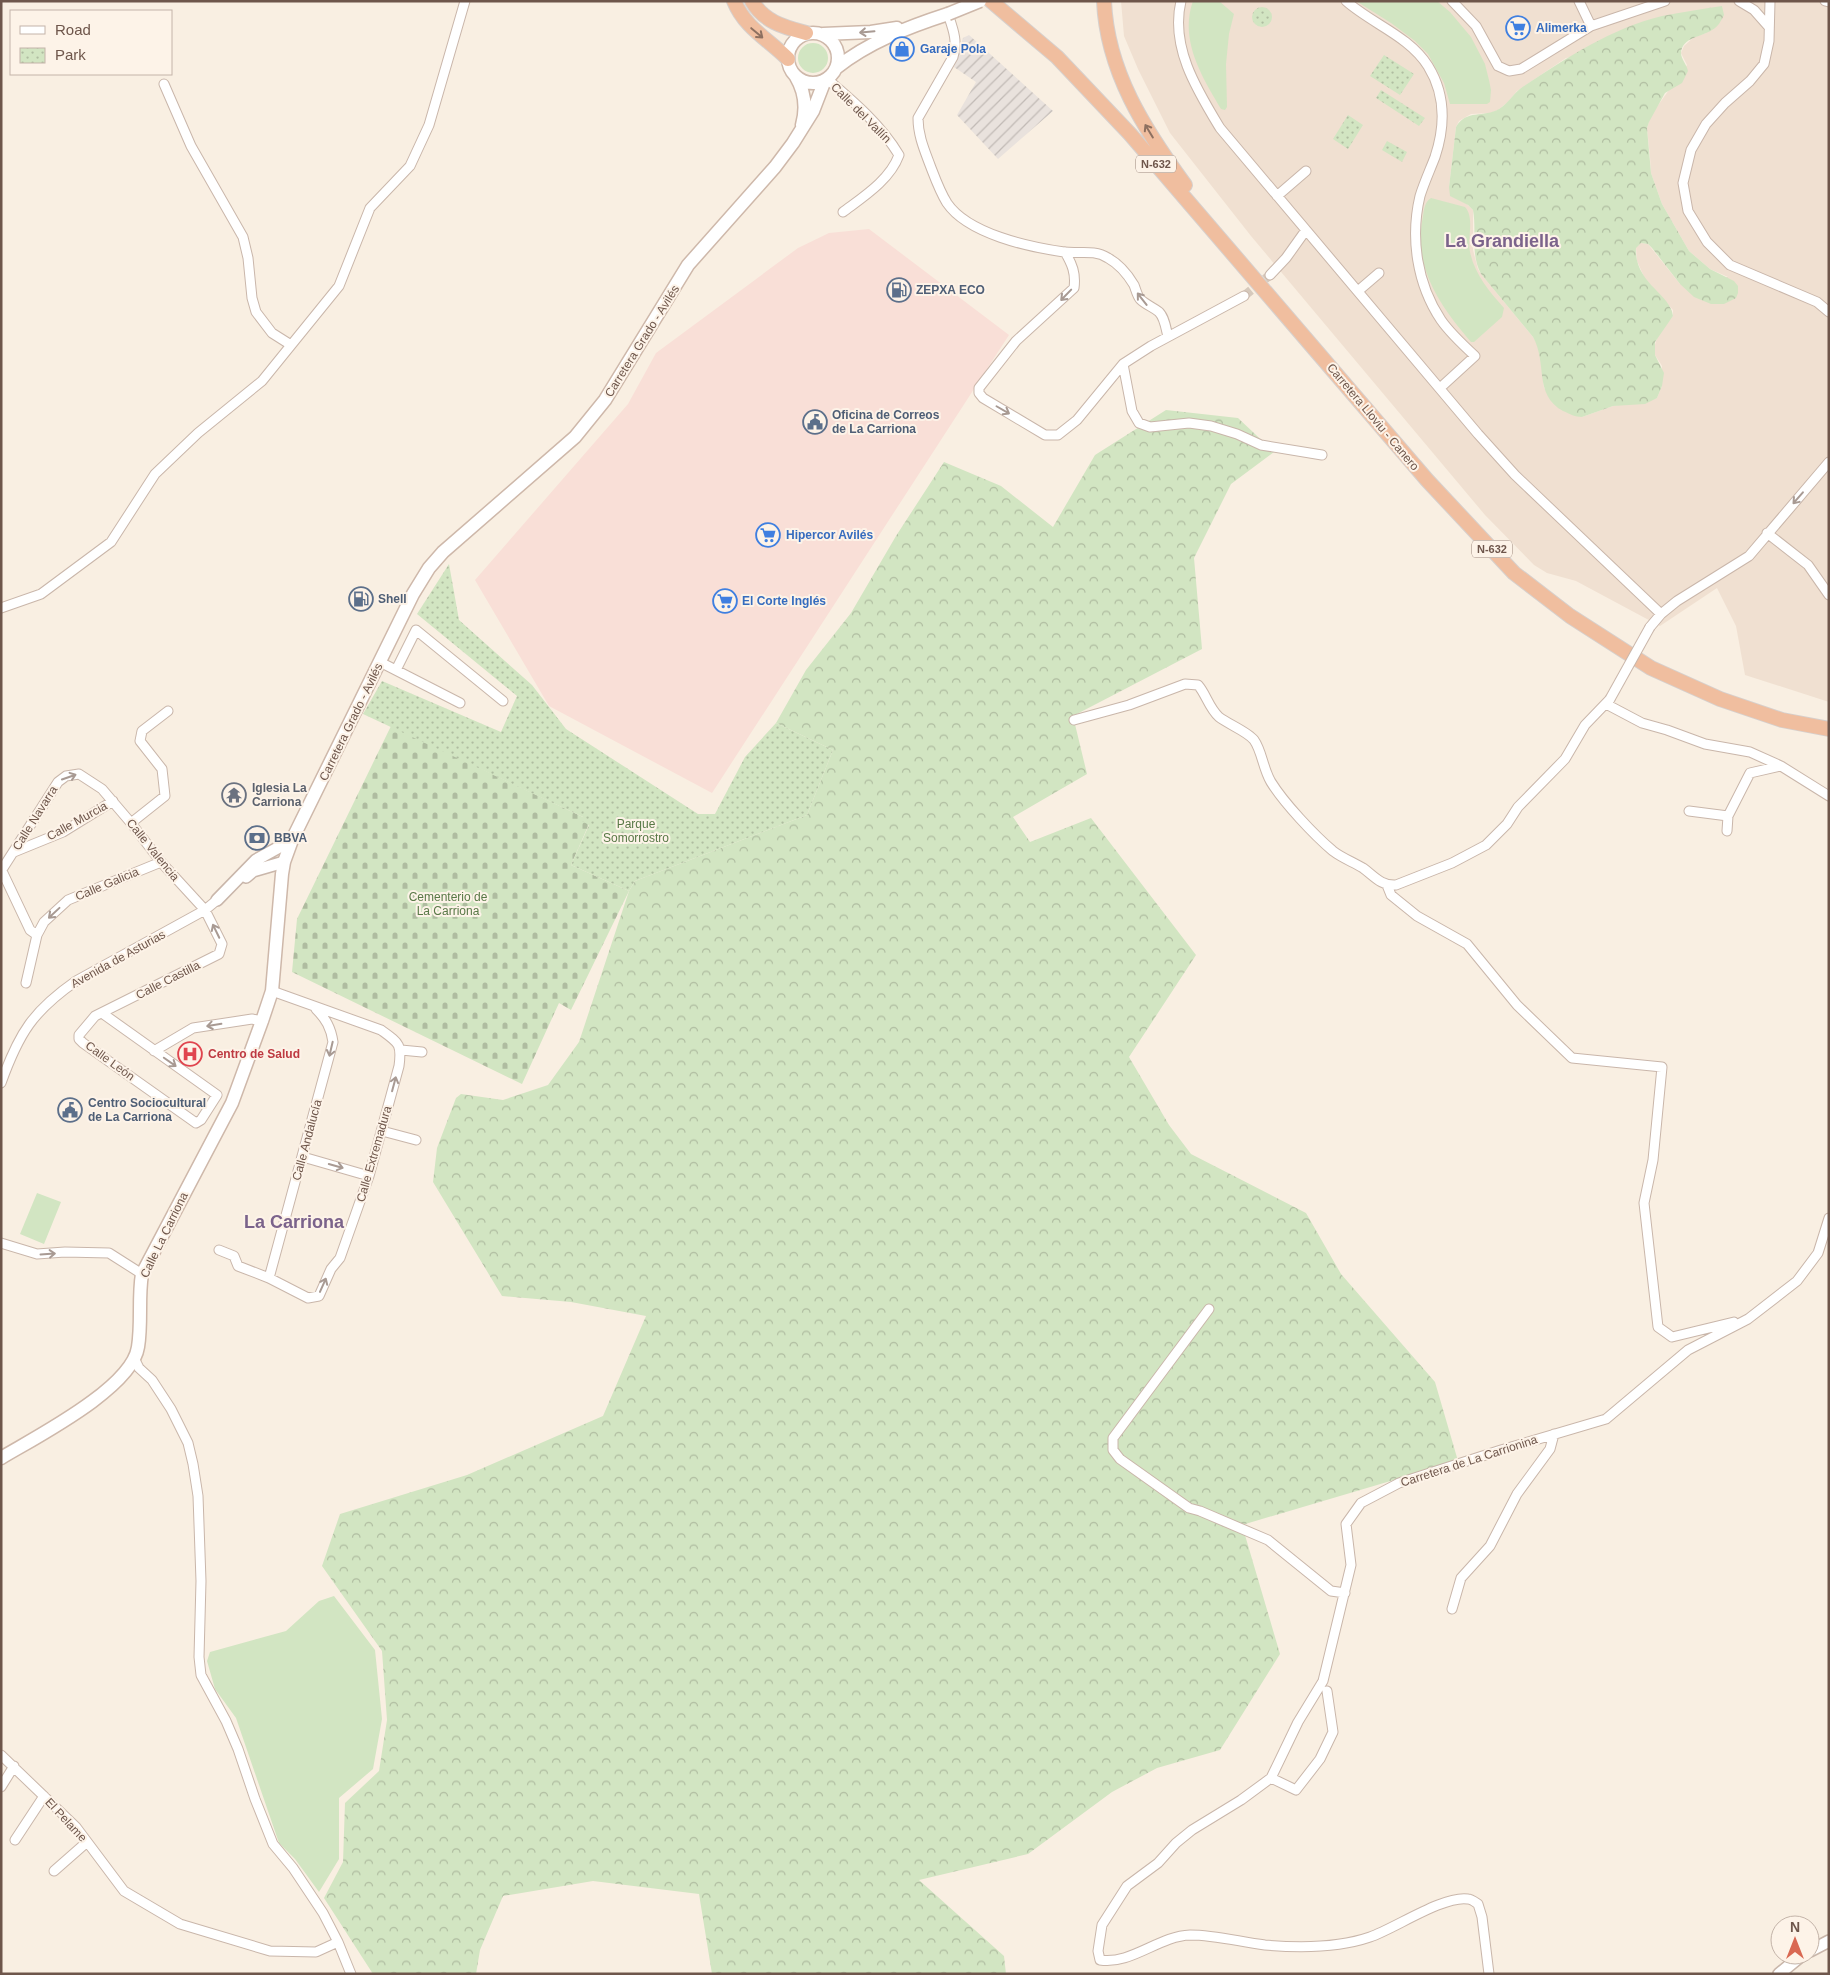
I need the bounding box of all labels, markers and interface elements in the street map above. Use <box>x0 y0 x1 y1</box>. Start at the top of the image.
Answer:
legend <box>10 10 172 75</box>
supermarket icon: Alimerka <box>1505 15 1531 41</box>
text: Road <box>55 21 91 38</box>
place label: Alimerka <box>1536 21 1587 35</box>
one-way arrow <box>859 27 875 37</box>
one-way arrow <box>750 28 763 39</box>
shop icon: Garaje Pola <box>889 36 915 62</box>
place label: Garaje Pola <box>920 42 986 56</box>
text: Park <box>55 46 86 63</box>
street label: Calle del Vallín <box>828 80 894 146</box>
one-way arrow <box>1143 124 1153 138</box>
road number: N-632 <box>1136 156 1176 172</box>
district label: La Grandiella <box>1445 231 1560 251</box>
fuel station icon: ZEPXA ECO <box>886 277 912 303</box>
street label: Carretera Grado - Avilés <box>602 283 682 399</box>
place label: ZEPXA ECO <box>916 283 985 297</box>
one-way arrow <box>1061 289 1073 301</box>
one-way arrow <box>1137 292 1147 306</box>
street label: Carretera Lloviu - Canero <box>1324 361 1422 474</box>
one-way arrow <box>996 405 1011 415</box>
place label: Oficina de Correos de La Carriona <box>832 408 940 436</box>
public building icon: Oficina de Correos de La Carriona <box>802 409 828 435</box>
one-way arrow <box>1792 491 1804 504</box>
supermarket icon: Hipercor Avilés <box>755 522 781 548</box>
place label: Hipercor Avilés <box>786 528 873 542</box>
road number: N-632 <box>1472 540 1512 558</box>
fuel station icon: Shell <box>348 586 374 612</box>
supermarket icon: El Corte Inglés <box>712 588 738 614</box>
place label: Shell <box>378 592 407 606</box>
place label: El Corte Inglés <box>742 594 826 608</box>
street label: Carretera Grado - Avilés <box>316 661 386 783</box>
one-way arrow <box>61 771 77 781</box>
place label: Iglesia La Carriona <box>252 781 307 809</box>
temple icon: Iglesia La Carriona <box>221 782 247 808</box>
street label: Calle Navarra <box>10 783 61 853</box>
street label: Calle Murcia <box>44 799 110 843</box>
street label: Calle Valencia <box>124 816 183 884</box>
park label: Parque Somorrostro <box>603 817 669 845</box>
bank icon: BBVA <box>244 825 270 851</box>
place label: BBVA <box>274 831 307 845</box>
street label: Calle Galicia <box>73 864 141 904</box>
park label: Cementerio de La Carriona <box>409 890 488 918</box>
one-way arrow <box>48 907 61 919</box>
one-way arrow <box>211 924 220 939</box>
street label: Avenida de Asturias <box>68 927 168 991</box>
street label: Calle Castilla <box>134 958 203 1002</box>
one-way arrow <box>207 1020 223 1030</box>
street label: Calle León <box>83 1038 137 1084</box>
hospital icon: Centro de Salud <box>177 1041 203 1067</box>
one-way arrow <box>326 1041 335 1057</box>
place label: Centro de Salud <box>208 1047 300 1061</box>
one-way arrow <box>163 1057 177 1067</box>
one-way arrow <box>390 1076 400 1092</box>
place label: Centro Sociocultural de La Carriona <box>88 1096 206 1124</box>
public building icon: Centro Sociocultural de La Carriona <box>57 1097 83 1123</box>
street label: Calle Andalucía <box>289 1098 325 1182</box>
street label: Calle Extremadura <box>354 1104 395 1204</box>
one-way arrow <box>328 1162 344 1172</box>
street label: Calle La Carriona <box>137 1190 191 1280</box>
district label: La Carriona <box>244 1212 345 1232</box>
one-way arrow <box>40 1249 56 1258</box>
one-way arrow <box>319 1278 329 1293</box>
street label: Carretera de La Carrionina <box>1399 1432 1539 1490</box>
street label: El Pelame <box>42 1795 90 1845</box>
north arrow <box>1770 1915 1820 1965</box>
text: N <box>1790 1919 1800 1935</box>

